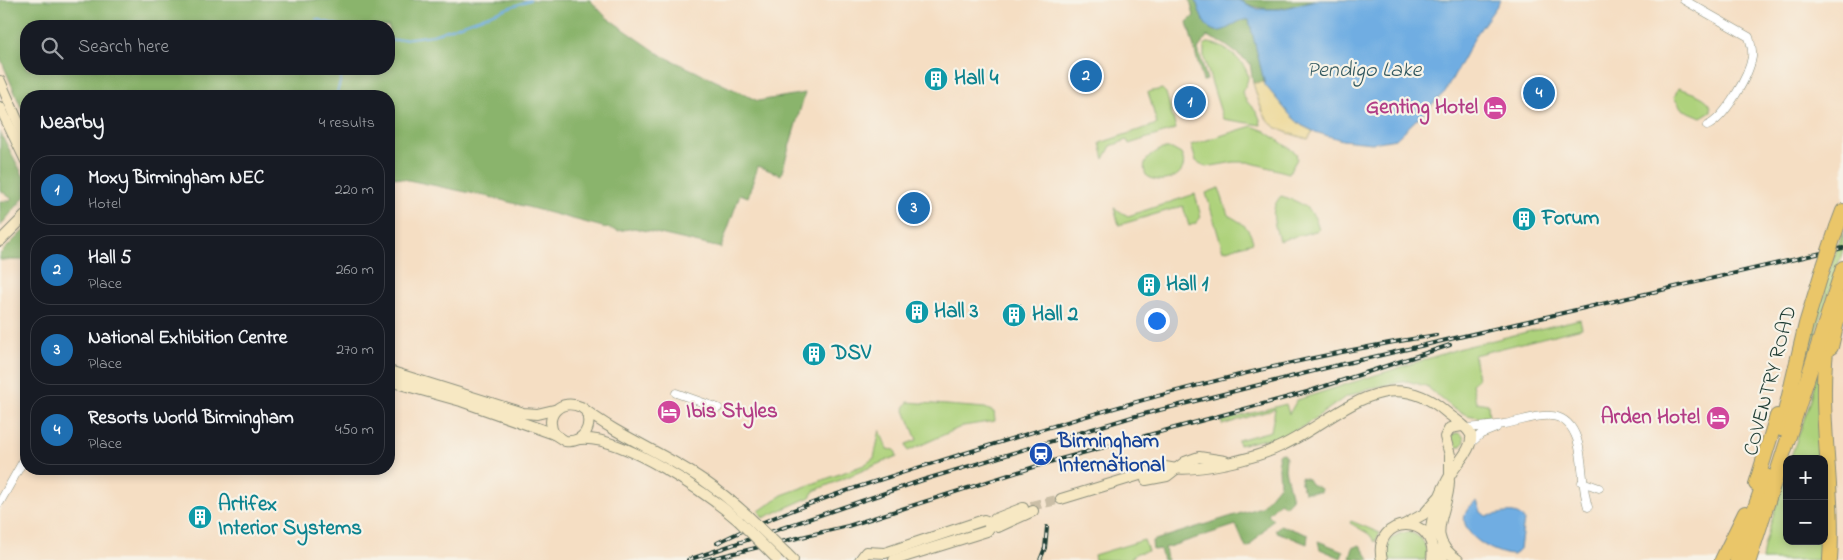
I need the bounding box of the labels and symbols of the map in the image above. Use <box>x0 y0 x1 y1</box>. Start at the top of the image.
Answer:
water label: Pendigo Lake <box>1307 55 1423 87</box>
pin: 2 <box>1070 57 1102 95</box>
place label: Hall 4 <box>954 64 999 94</box>
building icon: Hall 4 <box>923 66 949 92</box>
pin: 4 <box>1523 74 1555 112</box>
pin: 1 <box>1174 83 1206 121</box>
place label: Genting Hotel <box>1366 93 1478 125</box>
hotel icon: Genting Hotel <box>1482 95 1508 121</box>
pin: 3 <box>898 189 930 227</box>
place label: Forum <box>1541 204 1599 234</box>
building icon: Forum <box>1511 206 1537 232</box>
place label: Hall 1 <box>1166 270 1209 300</box>
building icon: Hall 1 <box>1136 272 1162 298</box>
place label: Hall 3 <box>934 297 979 327</box>
building icon: Hall 3 <box>904 299 930 325</box>
place label: Hall 2 <box>1032 300 1079 330</box>
building icon: Hall 2 <box>1001 302 1027 328</box>
street label: COVENTRY ROAD <box>1737 303 1805 459</box>
your location <box>1144 308 1170 334</box>
place label: DSV <box>831 339 872 369</box>
building icon: DSV <box>801 341 827 367</box>
place label: Ibis Styles <box>686 397 778 429</box>
hotel icon: Ibis Styles <box>656 399 682 425</box>
place label: Arden Hotel <box>1601 403 1700 433</box>
hotel icon: Arden Hotel <box>1705 405 1731 431</box>
place label: Birmingham International <box>1057 427 1165 481</box>
station icon: Birmingham International <box>1028 441 1054 467</box>
place label: Artifex Interior Systems <box>218 490 362 546</box>
building icon: Artifex Interior Systems <box>187 504 213 530</box>

